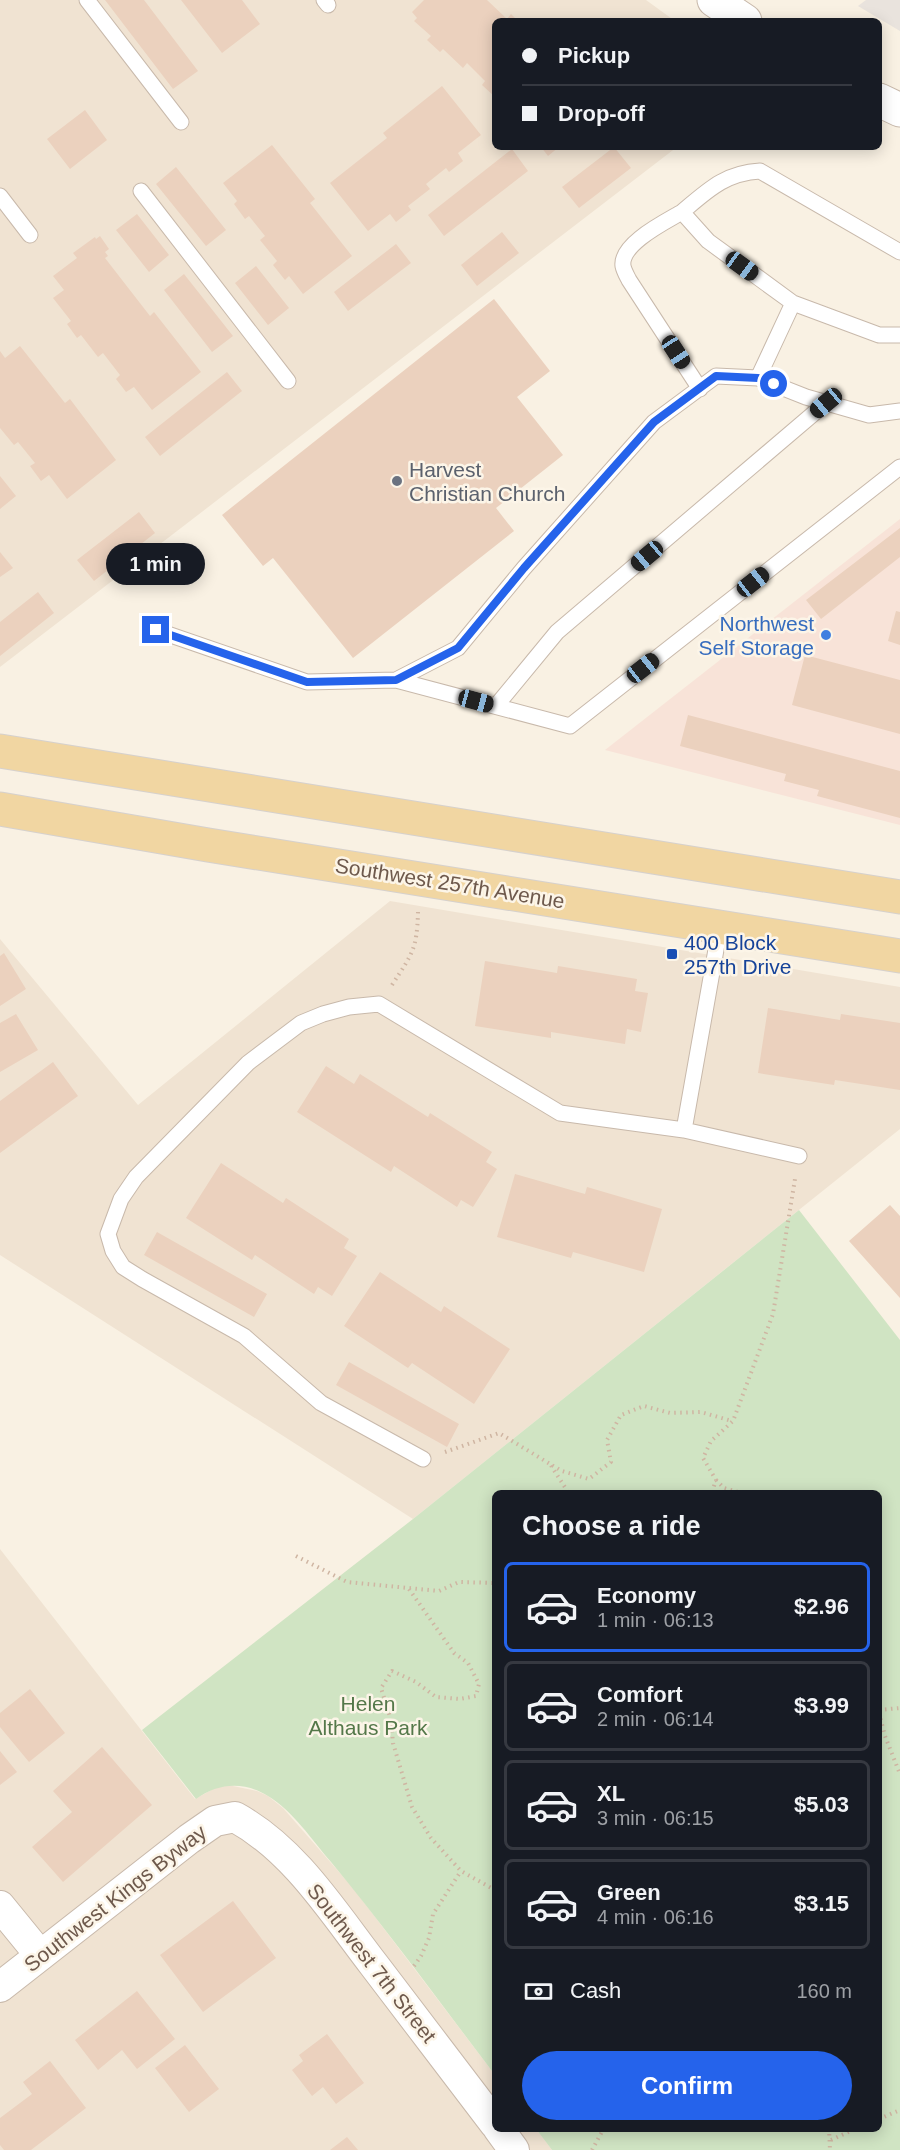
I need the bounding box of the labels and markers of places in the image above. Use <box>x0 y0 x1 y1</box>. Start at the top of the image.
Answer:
place label: Harvest Christian Church <box>409 458 565 505</box>
marker: Harvest Christian Church <box>390 474 404 488</box>
place label: Northwest Self Storage <box>698 612 814 659</box>
marker: Northwest Self Storage <box>819 628 833 642</box>
place label: 400 Block 257th Drive <box>684 931 791 978</box>
marker: 400 Block 257th Drive <box>665 947 679 961</box>

